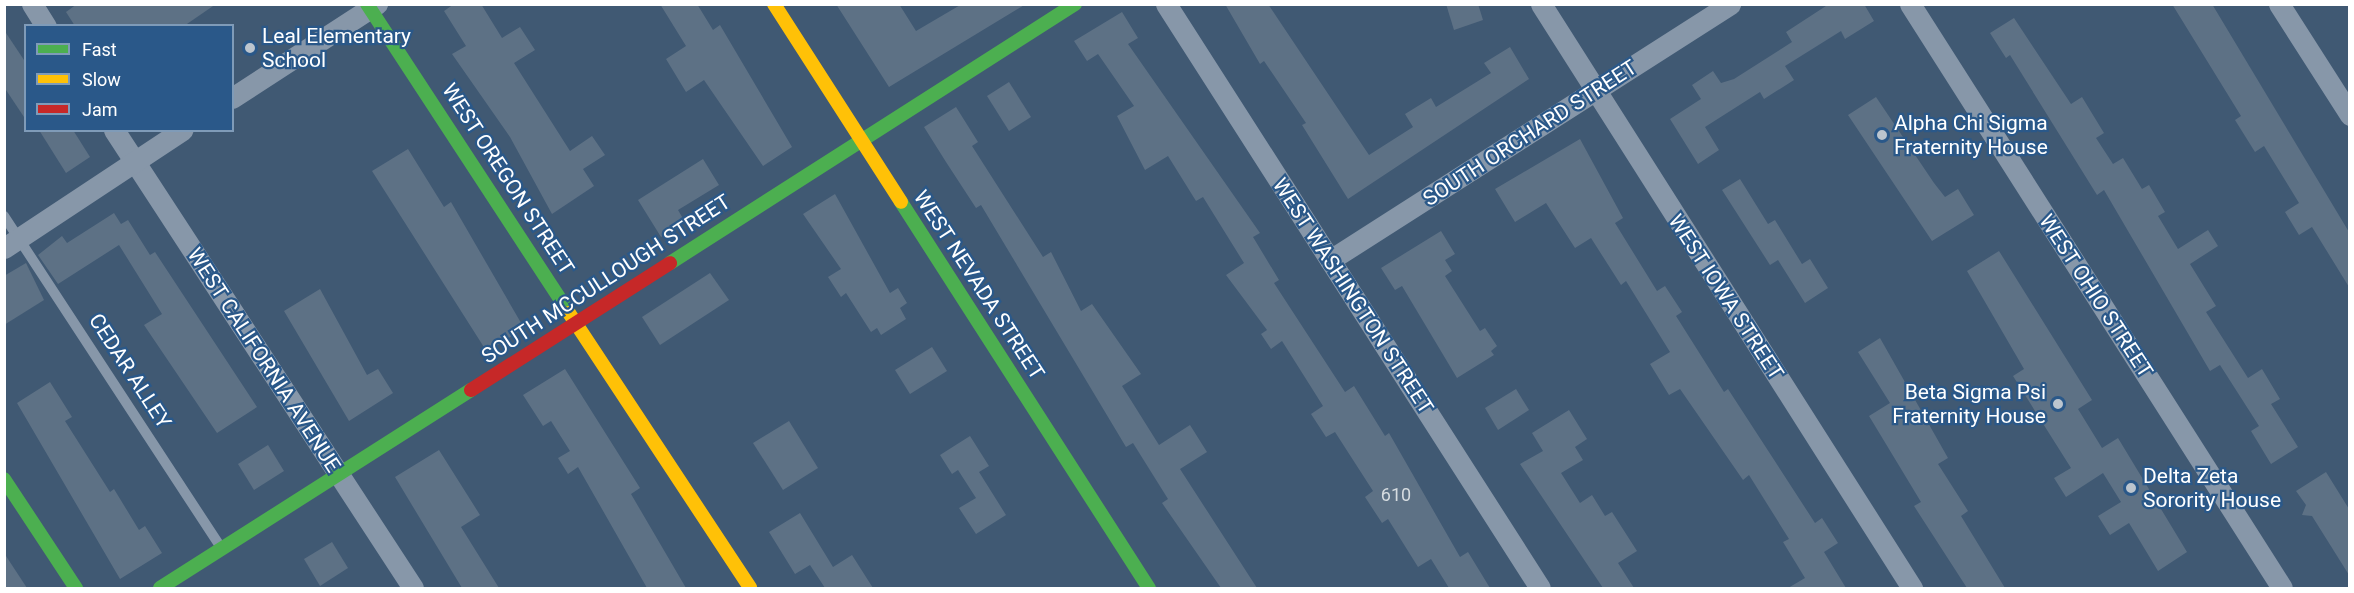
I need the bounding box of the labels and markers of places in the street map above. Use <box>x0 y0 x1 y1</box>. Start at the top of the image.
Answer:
place label: Leal Elementary School <box>262 23 411 73</box>
marker: Leal Elementary School <box>243 41 257 55</box>
place label: Alpha Chi Sigma Fraternity House <box>1894 110 2048 160</box>
marker: Alpha Chi Sigma Fraternity House <box>1875 128 1889 142</box>
place label: Beta Sigma Psi Fraternity House <box>1892 379 2046 429</box>
marker: Beta Sigma Psi Fraternity House <box>2051 397 2065 411</box>
place label: Delta Zeta Sorority House <box>2143 463 2281 513</box>
marker: Delta Zeta Sorority House <box>2124 481 2138 495</box>

